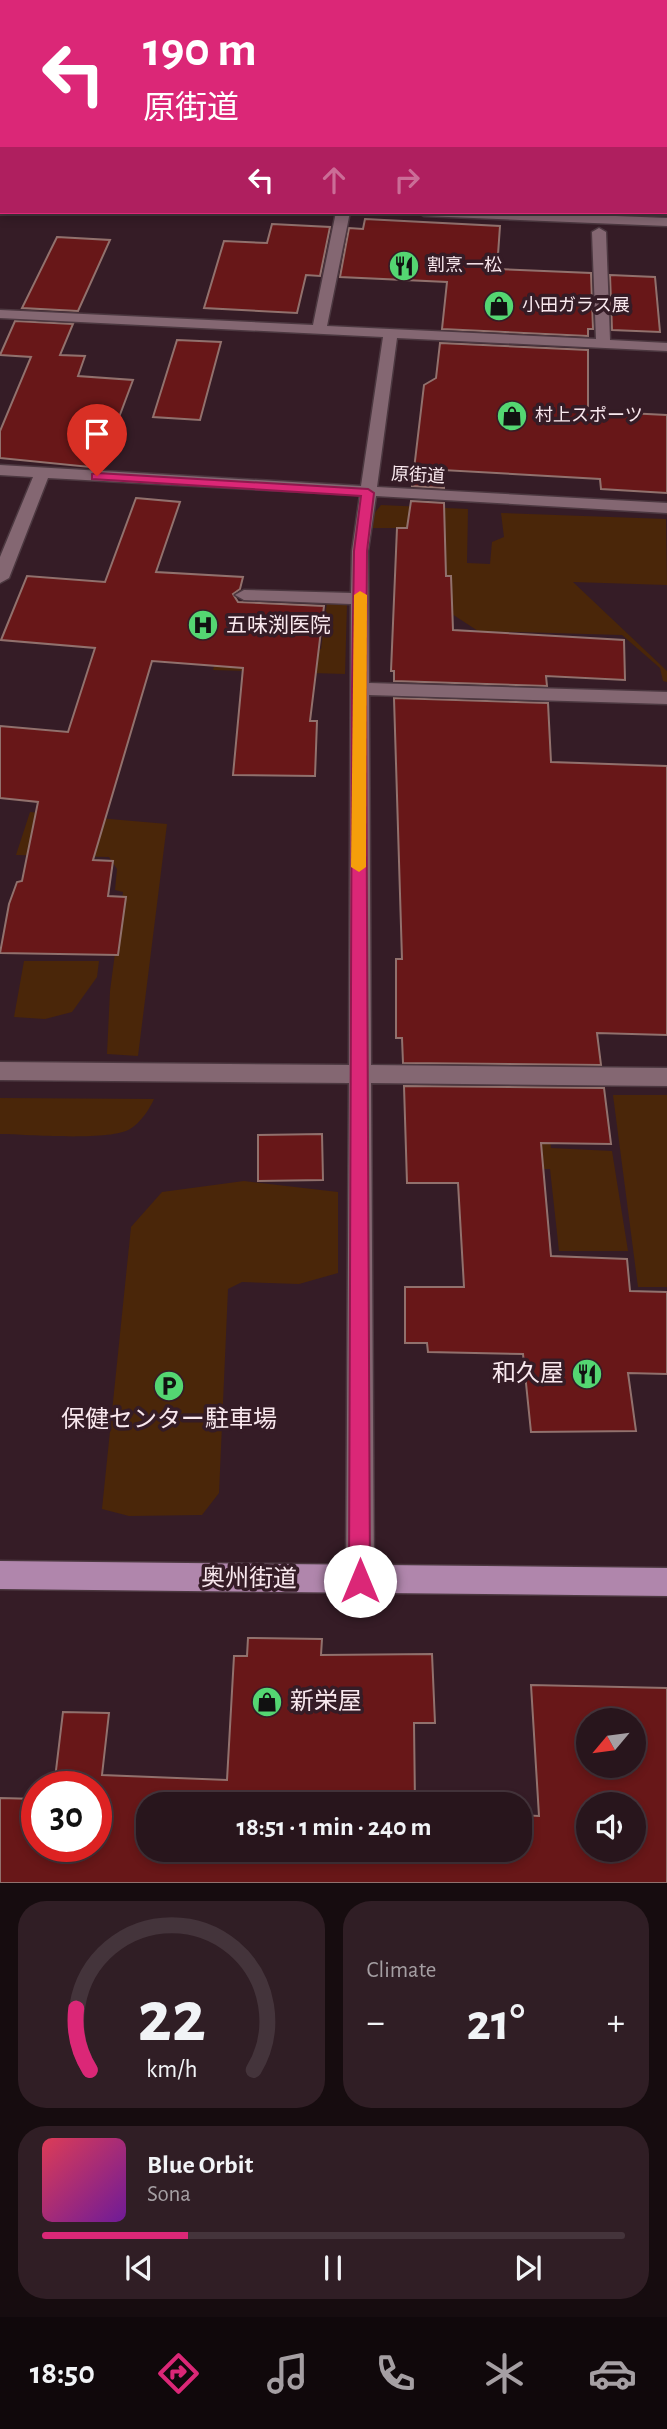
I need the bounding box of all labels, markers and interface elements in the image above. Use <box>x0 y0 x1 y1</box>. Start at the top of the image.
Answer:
text: 190 m <box>143 26 257 75</box>
icon: left <box>28 28 119 119</box>
text: 原街道 <box>143 92 239 124</box>
icon: left <box>242 161 280 199</box>
icon: ahead <box>315 161 353 199</box>
icon: right <box>388 161 426 199</box>
restaurant icon: 割烹 一松 <box>387 249 421 283</box>
place label: 割烹 一松 <box>427 256 502 275</box>
shop icon: 小田ガラス展 <box>482 289 516 323</box>
place label: 小田ガラス展 <box>522 296 630 315</box>
shop icon: 村上スポーツ <box>495 399 529 433</box>
pin <box>67 404 127 476</box>
place label: 村上スポーツ <box>535 405 643 425</box>
icon: arrive <box>78 415 116 453</box>
street label: 原街道 <box>391 464 446 486</box>
hospital icon: 五味渕医院 <box>186 608 220 642</box>
place label: 五味渕医院 <box>226 614 331 636</box>
restaurant icon: 和久屋 <box>570 1357 604 1391</box>
place label: 和久屋 <box>492 1361 564 1386</box>
parking icon: 保健センター駐車場 <box>152 1369 186 1403</box>
place label: 保健センター駐車場 <box>61 1406 277 1432</box>
position arrow <box>323 1544 397 1618</box>
street label: 奥州街道 <box>201 1564 297 1592</box>
shop icon: 新栄屋 <box>250 1685 284 1719</box>
place label: 新栄屋 <box>290 1688 362 1714</box>
north arrow <box>576 1708 646 1778</box>
map controls <box>576 1708 646 1862</box>
speed limit sign: 30 <box>21 1771 112 1862</box>
button: sound <box>576 1792 646 1862</box>
text: 18:51 · 1 min · 240 m <box>237 1814 431 1840</box>
text: Climate <box>367 1959 436 1982</box>
text: 22 <box>137 1983 206 2056</box>
text: 21° <box>467 1997 525 2049</box>
text: − <box>367 2004 385 2042</box>
text: + <box>607 2004 625 2042</box>
text: km/h <box>145 2057 197 2082</box>
text: Blue Orbit <box>147 2152 253 2178</box>
text: Sona <box>147 2183 191 2206</box>
icon: previous <box>120 2249 158 2287</box>
icon: pause <box>314 2249 352 2287</box>
icon: next <box>509 2249 547 2287</box>
icon: directions <box>154 2349 203 2398</box>
icon: music <box>263 2349 312 2398</box>
icon: phone <box>371 2349 420 2398</box>
icon: climate <box>480 2349 529 2398</box>
icon: car <box>588 2349 637 2398</box>
text: 18:50 <box>30 2357 95 2389</box>

